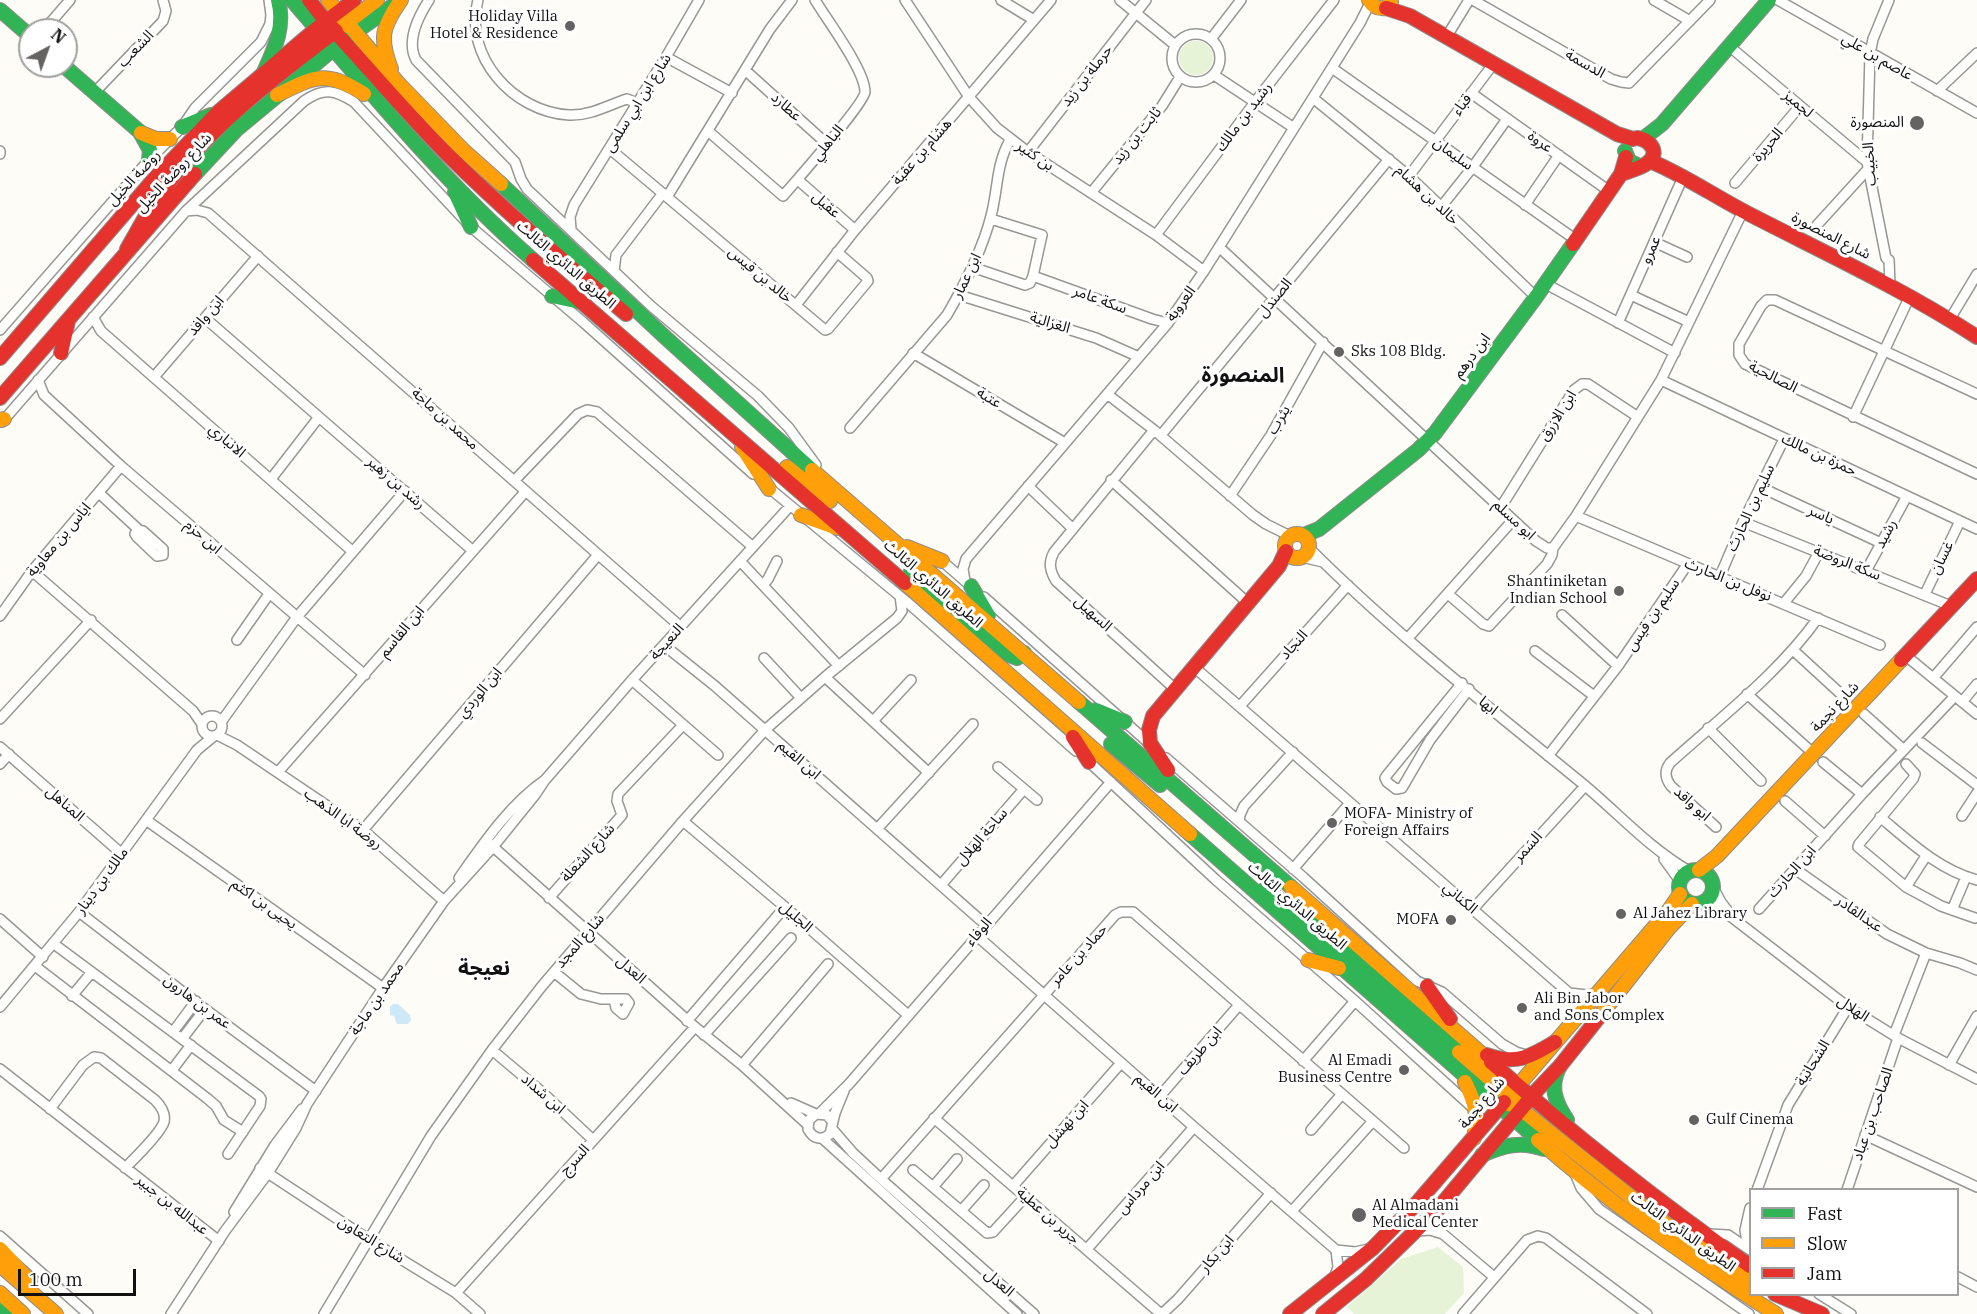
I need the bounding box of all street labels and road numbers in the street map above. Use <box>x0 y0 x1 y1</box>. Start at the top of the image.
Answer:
street label: الشعب <box>114 27 158 71</box>
street label: عاصم بن علي <box>1838 29 1916 85</box>
street label: حرملة بن زيد <box>1057 42 1117 110</box>
street label: الدسمة <box>1562 45 1608 83</box>
street label: شارع ابن ابي سلمى <box>600 50 676 156</box>
street label: رشيد بن مالك <box>1212 79 1276 155</box>
street label: لجميز <box>1779 86 1817 122</box>
street label: عطارد <box>767 89 805 125</box>
street label: قباء <box>1448 91 1476 119</box>
street label: ثابت بن زيد <box>1108 104 1166 168</box>
street label: هشام بن عقبة <box>888 115 956 189</box>
street label: الباهلي <box>808 121 848 165</box>
street label: الحريرة <box>1749 125 1787 165</box>
street label: عروة <box>1524 127 1556 157</box>
street label: شارع روضة الخيل <box>132 129 216 217</box>
street label: سليمان <box>1429 133 1477 175</box>
street label: بن كثير <box>1013 137 1057 175</box>
street label: الخبيب <box>1859 141 1881 187</box>
street label: روضة الخيل <box>104 146 164 210</box>
street label: خالد بن هشام <box>1392 161 1462 229</box>
street label: عقيل <box>808 188 844 222</box>
street label: شارع المنصورة <box>1788 208 1874 264</box>
street label: الطريق الدائري الثالث <box>513 217 619 313</box>
street label: عمرو <box>1637 233 1665 267</box>
street label: خالد بن قيس <box>724 243 796 307</box>
street label: ابن عمار <box>948 250 986 302</box>
street label: الصندل <box>1254 275 1296 321</box>
street label: سكة عامر <box>1071 282 1129 318</box>
street label: العروبة <box>1162 283 1200 325</box>
street label: ابن وافد <box>184 292 228 340</box>
street label: الغزالية <box>1028 308 1072 338</box>
street label: ابن درهم <box>1449 330 1495 382</box>
street label: الصالحية <box>1746 357 1800 397</box>
street label: محمد بن ماجة <box>408 384 482 454</box>
street label: عتبة <box>973 384 1005 412</box>
street label: ابن الازرق <box>1535 387 1581 445</box>
street label: يثرب <box>1263 402 1295 438</box>
street label: الانباري <box>205 420 249 462</box>
street label: حمزة بن مالك <box>1779 430 1859 480</box>
street label: رشد بن زهير <box>363 453 429 513</box>
street label: سليم بن الحارث <box>1723 462 1779 554</box>
street label: ابو مسلم <box>1489 496 1539 544</box>
street label: اياس بن معاوية <box>23 499 95 581</box>
street label: ياسر <box>1805 501 1837 529</box>
street label: ابن حزم <box>181 516 225 558</box>
street label: رشيد <box>1871 516 1901 552</box>
street label: الطريق الدائري الثالث <box>880 536 986 632</box>
street label: غسان <box>1926 538 1958 578</box>
street label: سكة الروضة <box>1811 541 1883 585</box>
street label: نوفل بن الحارث <box>1682 554 1774 606</box>
street label: سليم بن قيس <box>1622 575 1684 655</box>
street label: السهيل <box>1070 592 1116 636</box>
street label: ابن القاسم <box>375 603 429 661</box>
street label: النعيجة <box>646 620 688 664</box>
street label: النجاد <box>1276 626 1312 664</box>
street label: ابن الوردي <box>454 664 506 722</box>
street label: شارع نجمة <box>1807 678 1863 736</box>
street label: ابها <box>1475 693 1501 719</box>
street label: ابن القيم <box>774 736 824 784</box>
street label: المناهل <box>42 782 88 826</box>
street label: ابو واقد <box>1670 783 1714 825</box>
street label: روضة ابا الذهب <box>300 785 386 853</box>
street label: ساحة الهلال <box>952 805 1012 869</box>
street label: شارع الشعلة <box>557 820 619 886</box>
street label: السَمر <box>1510 828 1546 866</box>
street label: ابن الحارث <box>1764 842 1820 902</box>
street label: مالك بن دينار <box>72 844 132 918</box>
street label: الطريق الدائري الثالث <box>1244 858 1350 954</box>
street label: يحيى بن اكثم <box>228 875 300 933</box>
street label: الكناني <box>1439 878 1481 918</box>
street label: عبدالقادر <box>1832 892 1886 936</box>
street label: الجليل <box>776 898 816 936</box>
street label: شارع المجد <box>551 910 609 972</box>
street label: الوفاء <box>962 914 996 950</box>
street label: حماد بن عامر <box>1047 920 1111 990</box>
street label: العدل <box>612 952 650 988</box>
street label: محمد بن ماجة <box>346 959 408 1039</box>
street label: عمر بن هارون <box>160 971 234 1033</box>
street label: الهلال <box>1834 992 1872 1026</box>
street label: ابن طريف <box>1174 1023 1226 1079</box>
street label: الشحانية <box>1792 1037 1834 1089</box>
street label: الصاحب بن عباد <box>1849 1065 1897 1163</box>
street label: ابن القيم <box>1131 1069 1181 1117</box>
street label: ابن شداد <box>517 1070 569 1118</box>
street label: شارع نجمة <box>1455 1073 1509 1133</box>
street label: ابن نهشل <box>1041 1097 1093 1151</box>
street label: السرج <box>556 1141 594 1179</box>
street label: ابن مرداس <box>1113 1158 1169 1218</box>
street label: عبدالله بن جبير <box>132 1171 212 1239</box>
street label: جرير بن عطية <box>1013 1184 1083 1248</box>
street label: الطريق الدائري الثالث <box>1627 1188 1739 1276</box>
street label: شارع التعاون <box>334 1213 408 1267</box>
street label: ابن بكار <box>1196 1232 1238 1276</box>
street label: العدل <box>980 1265 1018 1301</box>

